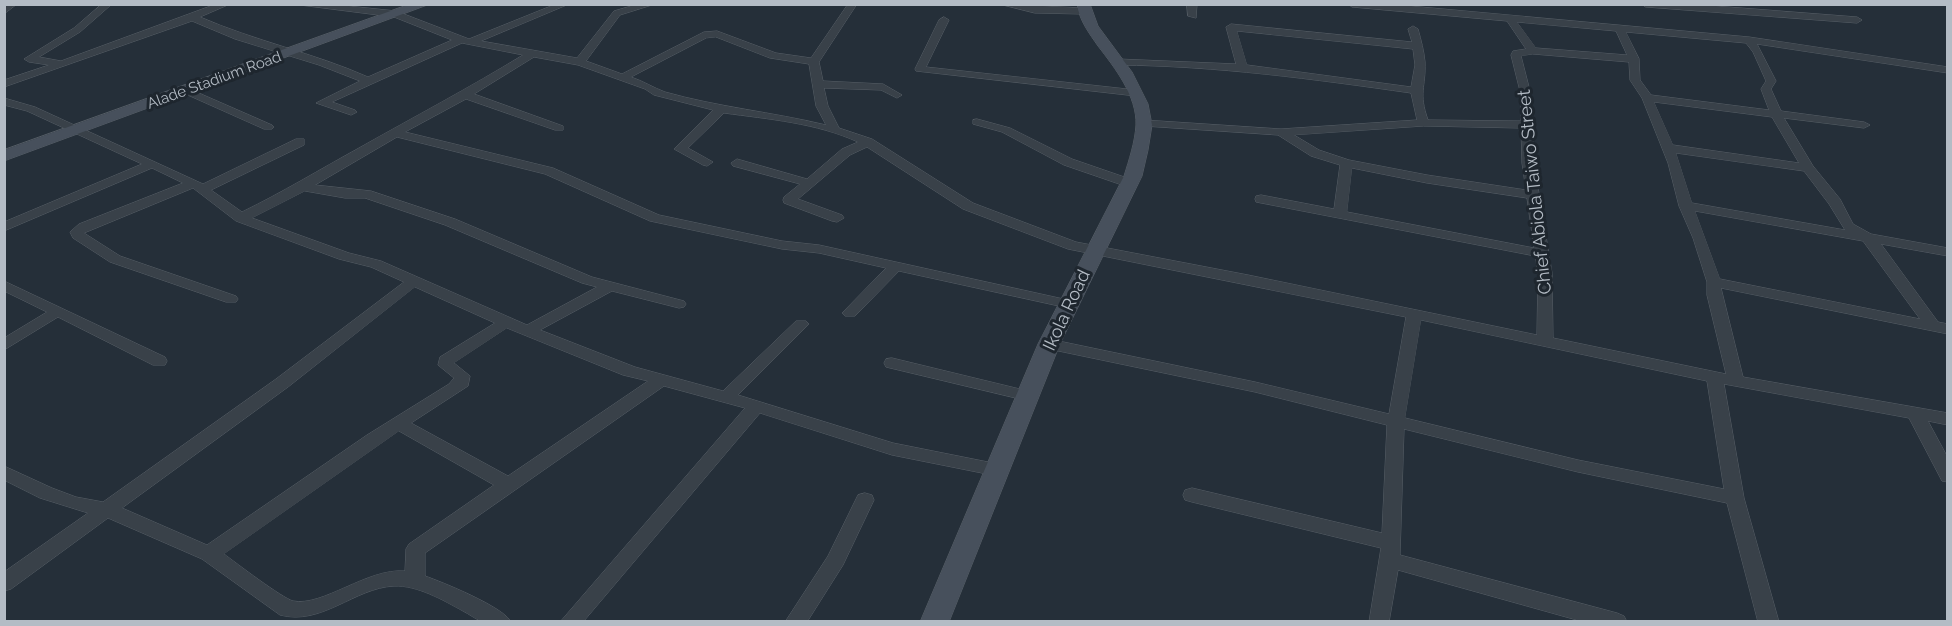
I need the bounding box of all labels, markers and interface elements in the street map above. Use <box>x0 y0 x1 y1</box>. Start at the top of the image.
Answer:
street label: Alade Stadium Road <box>144 47 284 113</box>
street label: Chief Abiola Taiwo Street <box>1513 89 1555 295</box>
street label: Ikola Road <box>1038 266 1094 354</box>

